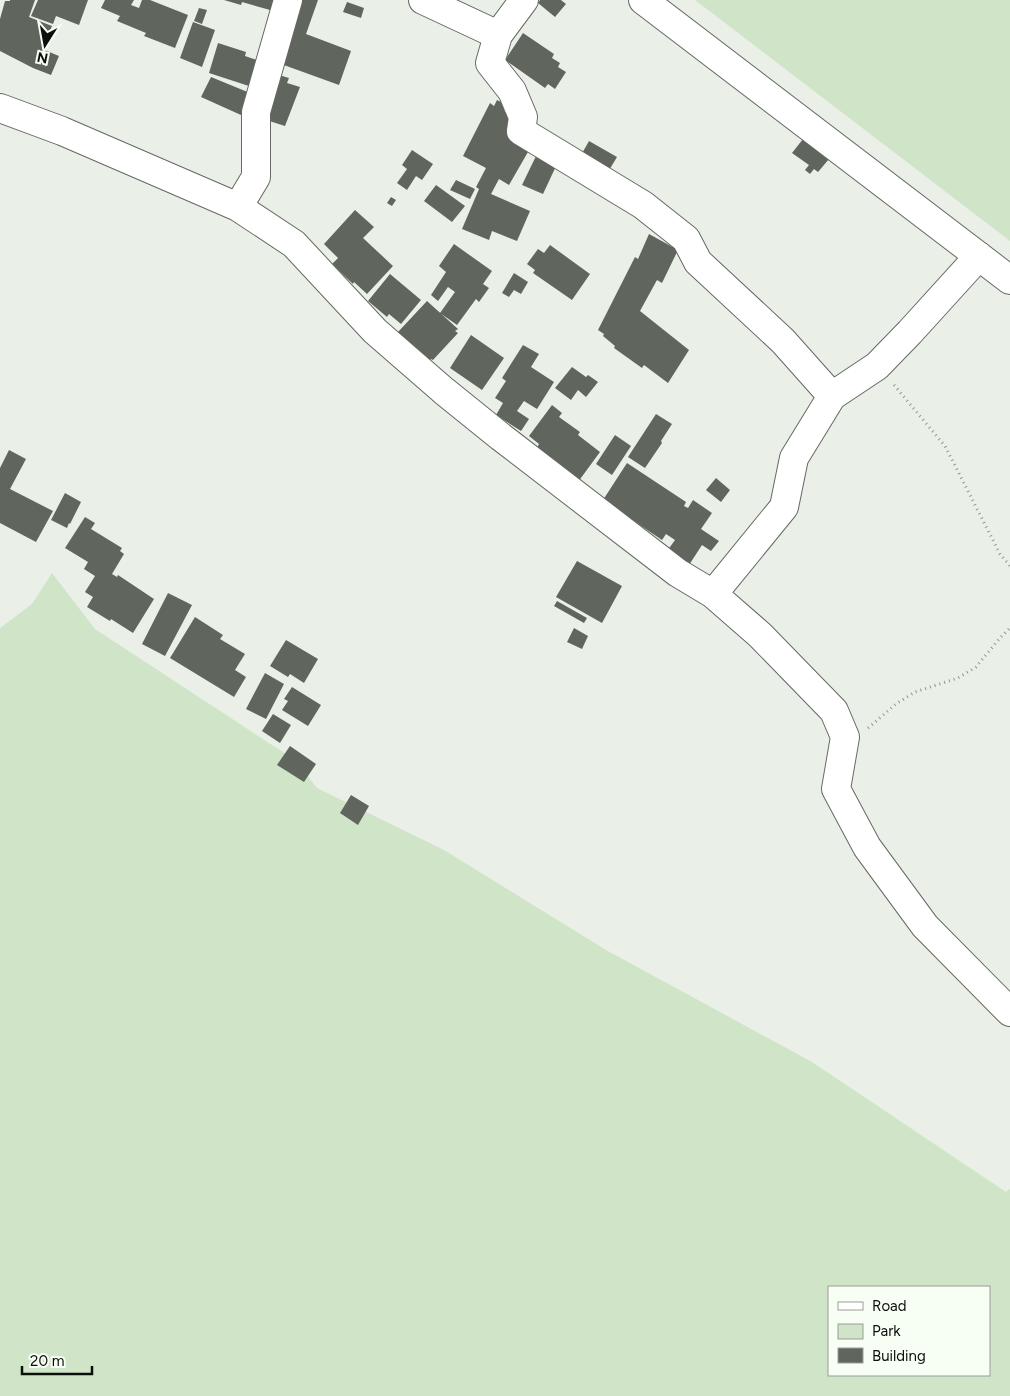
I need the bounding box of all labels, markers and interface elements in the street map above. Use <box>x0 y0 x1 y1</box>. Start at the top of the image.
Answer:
north arrow <box>20 20 70 70</box>
text: N <box>36 48 50 67</box>
legend <box>828 1286 990 1376</box>
text: Road <box>872 1297 907 1315</box>
text: Park <box>872 1322 901 1340</box>
scale bar <box>22 1344 92 1376</box>
text: Building <box>872 1347 926 1365</box>
text: 20 m <box>30 1352 64 1370</box>

